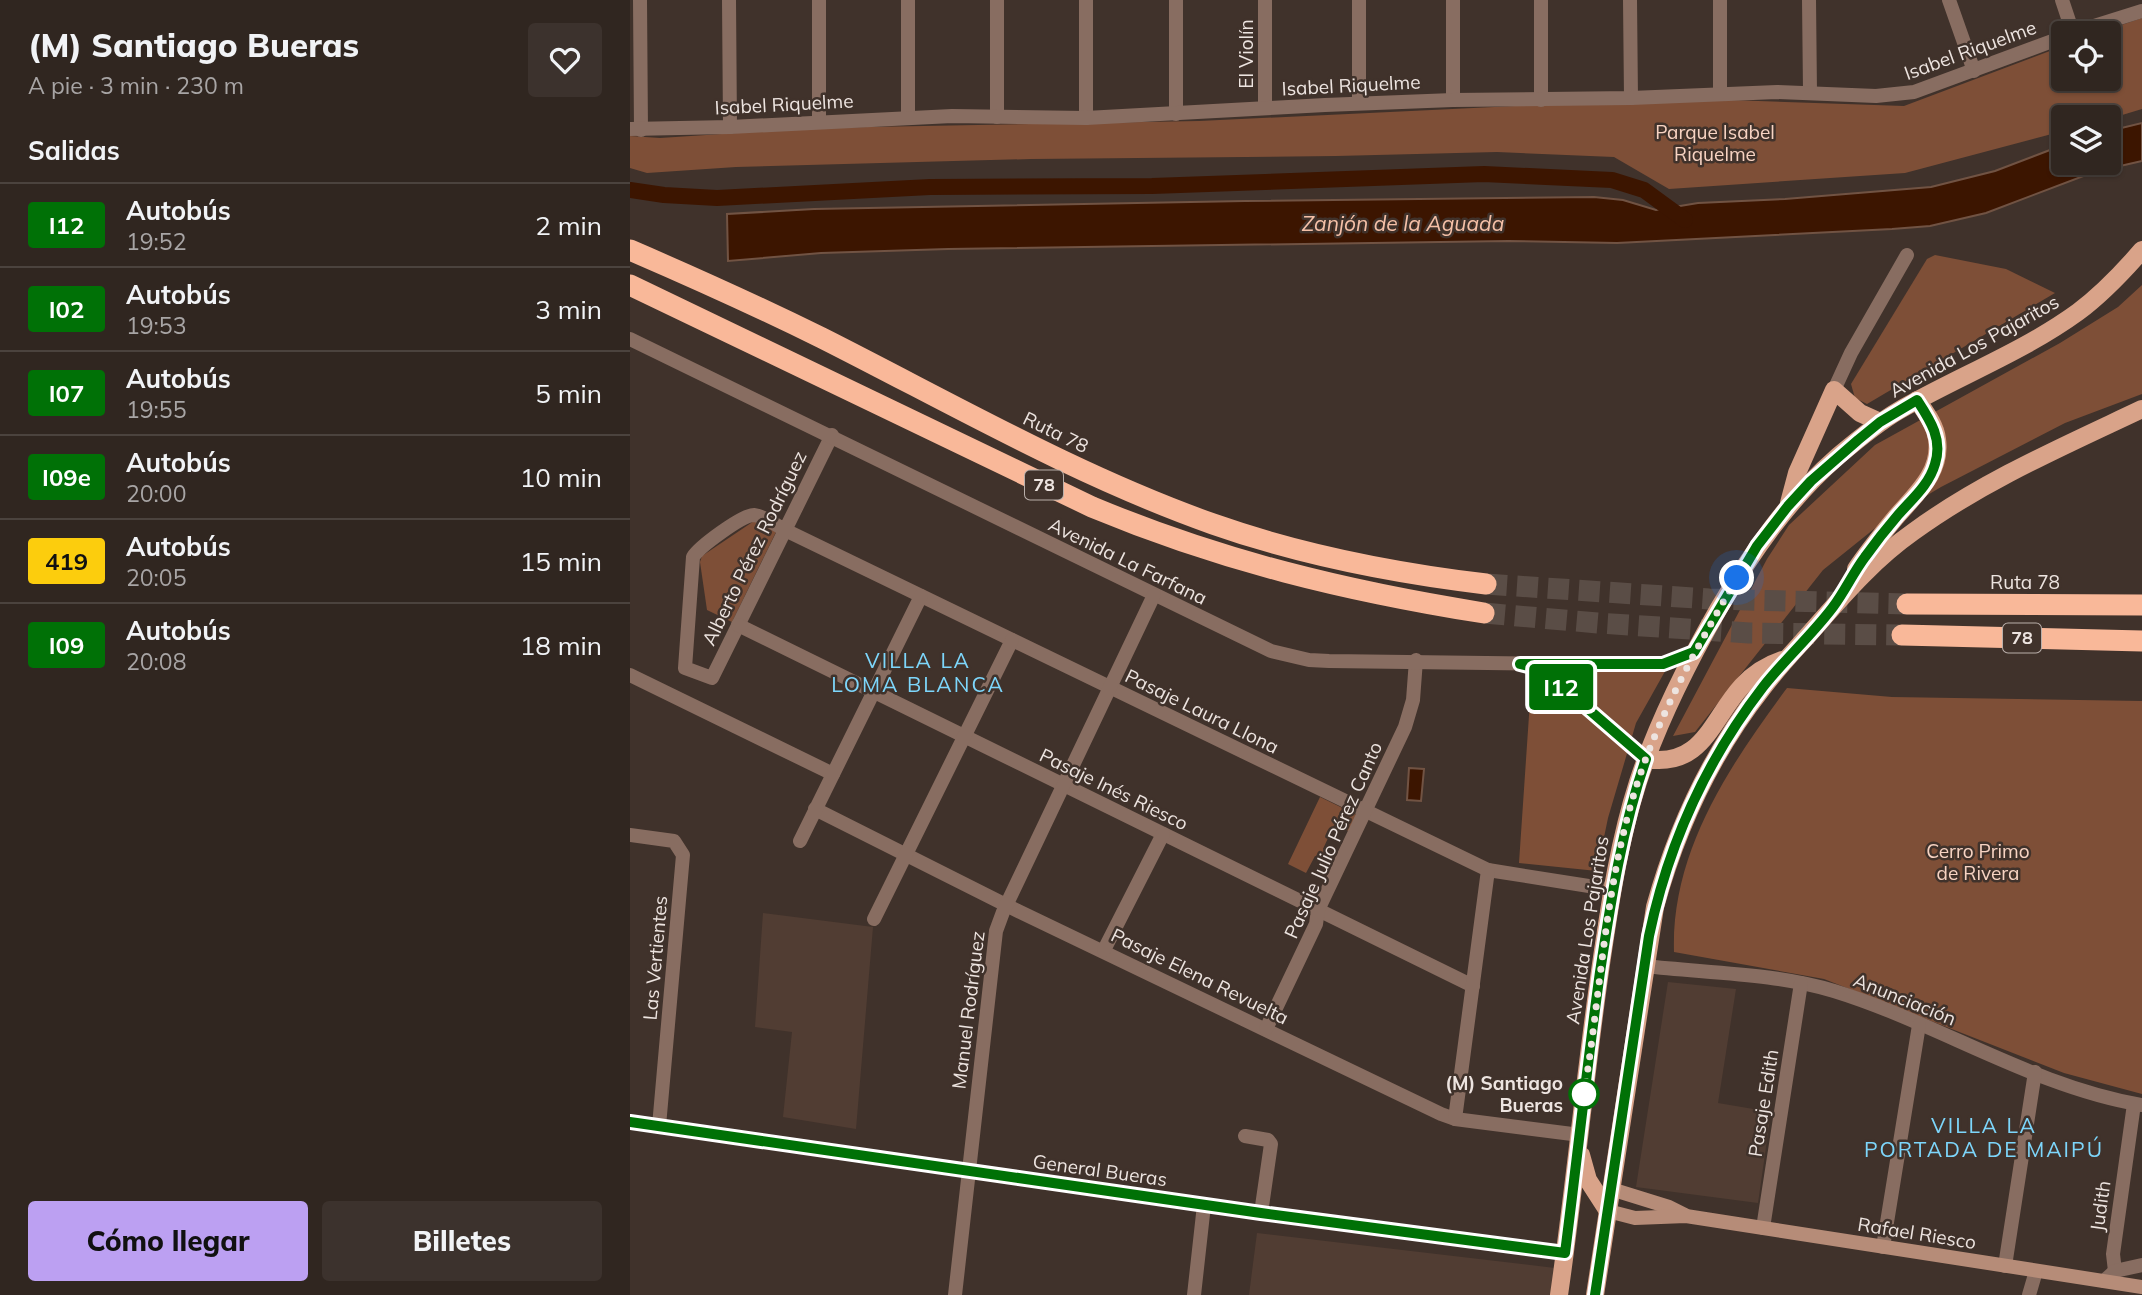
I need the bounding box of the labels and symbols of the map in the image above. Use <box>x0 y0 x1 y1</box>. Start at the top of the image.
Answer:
street label: Isabel Riquelme <box>1901 15 2039 85</box>
street label: El Violín <box>1234 19 1258 89</box>
street label: Isabel Riquelme <box>1281 69 1421 101</box>
street label: Isabel Riquelme <box>714 88 854 120</box>
park label: Parque Isabel Riquelme <box>1655 120 1775 166</box>
water label: Zanjón de la Aguada <box>1302 210 1504 236</box>
street label: Avenida Los Pajaritos <box>1885 289 2063 403</box>
street label: Ruta 78 <box>1019 406 1093 458</box>
street label: Alberto Pérez Rodríguez <box>696 447 812 649</box>
road number: 78 <box>1025 471 1063 500</box>
street label: Avenida La Farfana <box>1045 512 1211 610</box>
your location <box>1719 560 1754 595</box>
street label: Ruta 78 <box>1990 570 2060 594</box>
road number: 78 <box>2003 624 2041 652</box>
district label: VILLA LA LOMA BLANCA <box>831 647 1005 697</box>
street label: Pasaje Laura Llona <box>1121 663 1283 759</box>
line badge: I12 <box>1521 664 1601 710</box>
street label: Pasaje Julio Pérez Canto <box>1279 738 1387 942</box>
street label: Pasaje Inés Riesco <box>1036 743 1192 835</box>
street label: Avenida Los Pajaritos <box>1560 834 1614 1026</box>
park label: Cerro Primo de Rivera <box>1926 839 2030 885</box>
street label: Las Vertientes <box>638 895 672 1021</box>
street label: Pasaje Elena Revuelta <box>1107 923 1293 1029</box>
street label: Manuel Rodríguez <box>946 930 990 1090</box>
street label: Anunciación <box>1850 968 1960 1030</box>
street label: Pasaje Edith <box>1743 1047 1783 1159</box>
place label: (M) Santiago Bueras <box>1445 1071 1563 1117</box>
marker: (M) Santiago Bueras <box>1569 1079 1599 1109</box>
district label: VILLA LA PORTADA DE MAIPÚ <box>1864 1112 2104 1162</box>
street label: General Bueras <box>1031 1149 1169 1191</box>
street label: Judith <box>2085 1179 2115 1233</box>
street label: Rafael Riesco <box>1856 1212 1978 1254</box>

